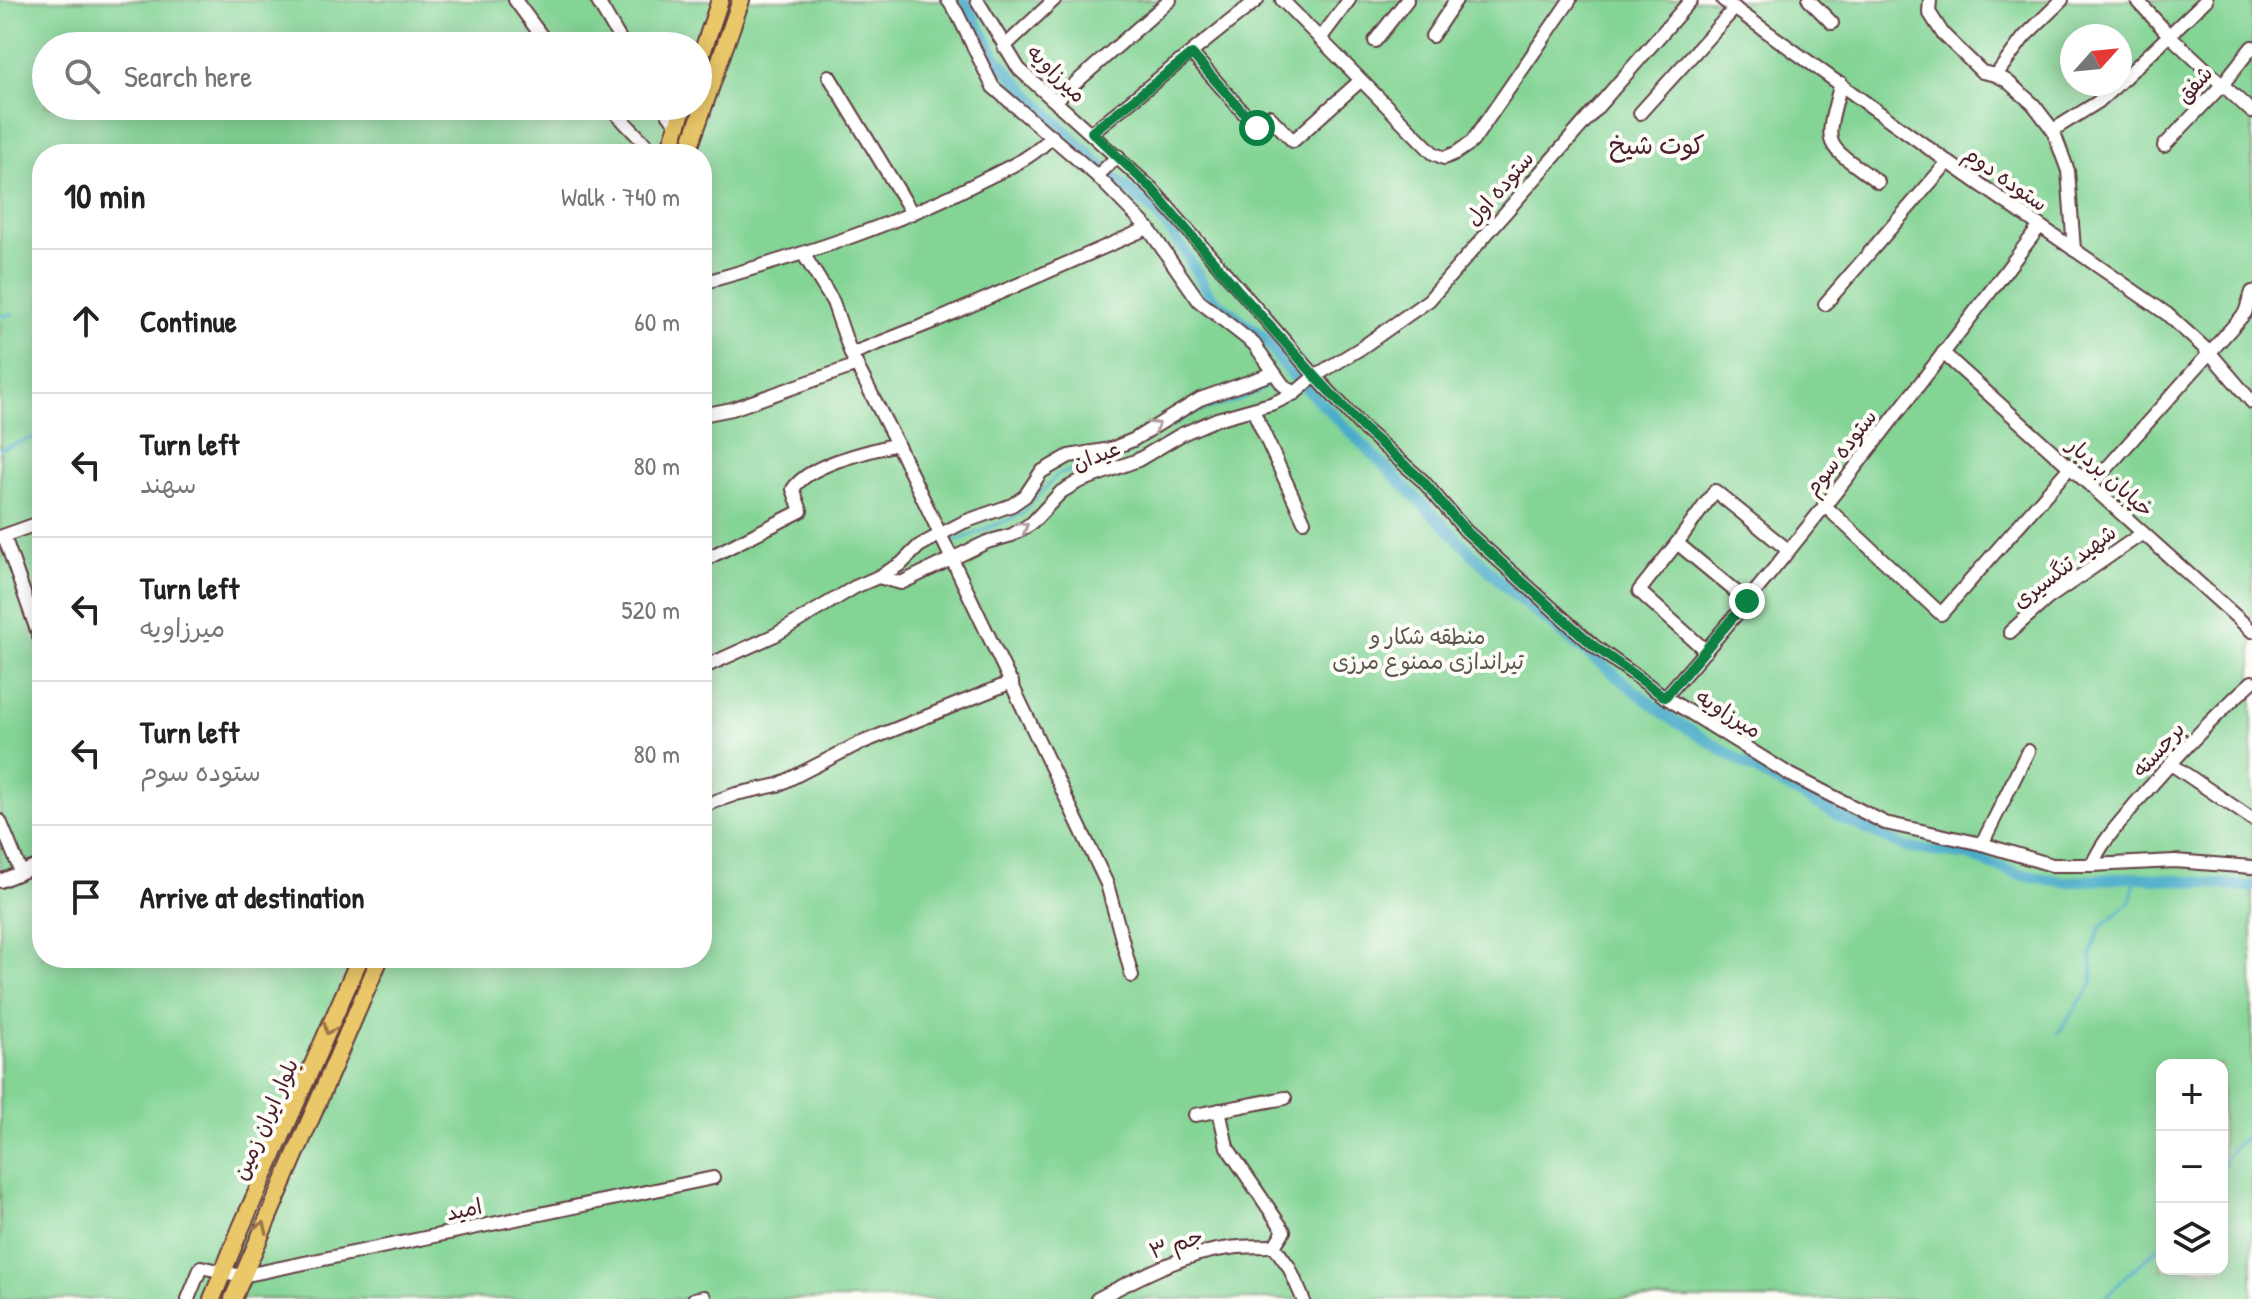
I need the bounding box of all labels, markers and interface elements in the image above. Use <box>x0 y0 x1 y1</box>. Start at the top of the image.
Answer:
north arrow <box>2060 24 2132 96</box>
search box <box>32 32 712 120</box>
street label: میرزاویه <box>1021 37 1093 109</box>
icon: search <box>60 54 104 98</box>
text: Search here <box>124 56 252 96</box>
street label: شفق <box>2169 58 2219 110</box>
route start <box>1239 110 1275 146</box>
district label: کوت شیخ <box>1609 127 1705 163</box>
street label: ستوده دوم <box>1956 138 2054 220</box>
street label: ستوده اول <box>1458 144 1540 232</box>
text: 10 min <box>64 173 146 219</box>
text: Walk · 740 m <box>561 179 680 214</box>
icon: ahead <box>64 299 108 343</box>
text: Continue <box>140 301 237 341</box>
text: 60 m <box>634 304 680 339</box>
street label: ستوده سوم <box>1797 402 1886 503</box>
one-way arrow <box>1146 421 1160 436</box>
text: Turn left <box>140 424 239 464</box>
street label: خیابان بردبار <box>2060 429 2161 524</box>
street label: عیدان <box>1068 432 1124 478</box>
icon: left <box>64 443 108 487</box>
text: 80 m <box>633 448 680 483</box>
text: سهند <box>140 466 196 501</box>
street label: شهید تنگسیری <box>2006 517 2122 615</box>
one-way arrow <box>1014 522 1029 537</box>
text: Turn left <box>140 568 239 608</box>
route end <box>1729 583 1765 619</box>
icon: left <box>64 587 108 631</box>
text: 520 m <box>622 592 680 627</box>
text: میرزاویه <box>140 610 225 645</box>
park label: منطقه شکار و تیراندازی ممنوع مرزی <box>1332 621 1524 677</box>
street label: میرزاویه <box>1691 681 1767 745</box>
text: Turn left <box>140 712 239 752</box>
street label: برجسته <box>2125 715 2191 783</box>
icon: left <box>64 731 108 775</box>
text: 80 m <box>633 736 680 771</box>
text: ستوده سوم <box>140 754 261 789</box>
icon: arrive <box>64 875 108 919</box>
text: Arrive at destination <box>140 877 365 917</box>
one-way arrow <box>322 1021 338 1036</box>
street label: بلوار ایران زمین <box>225 1053 305 1185</box>
map controls <box>2156 1059 2228 1275</box>
button: + <box>2156 1059 2228 1131</box>
button: − <box>2156 1131 2228 1203</box>
street label: امید <box>443 1191 485 1227</box>
button: layers <box>2156 1203 2228 1275</box>
street label: جم ۳ <box>1145 1220 1207 1268</box>
one-way arrow <box>252 1221 268 1235</box>

